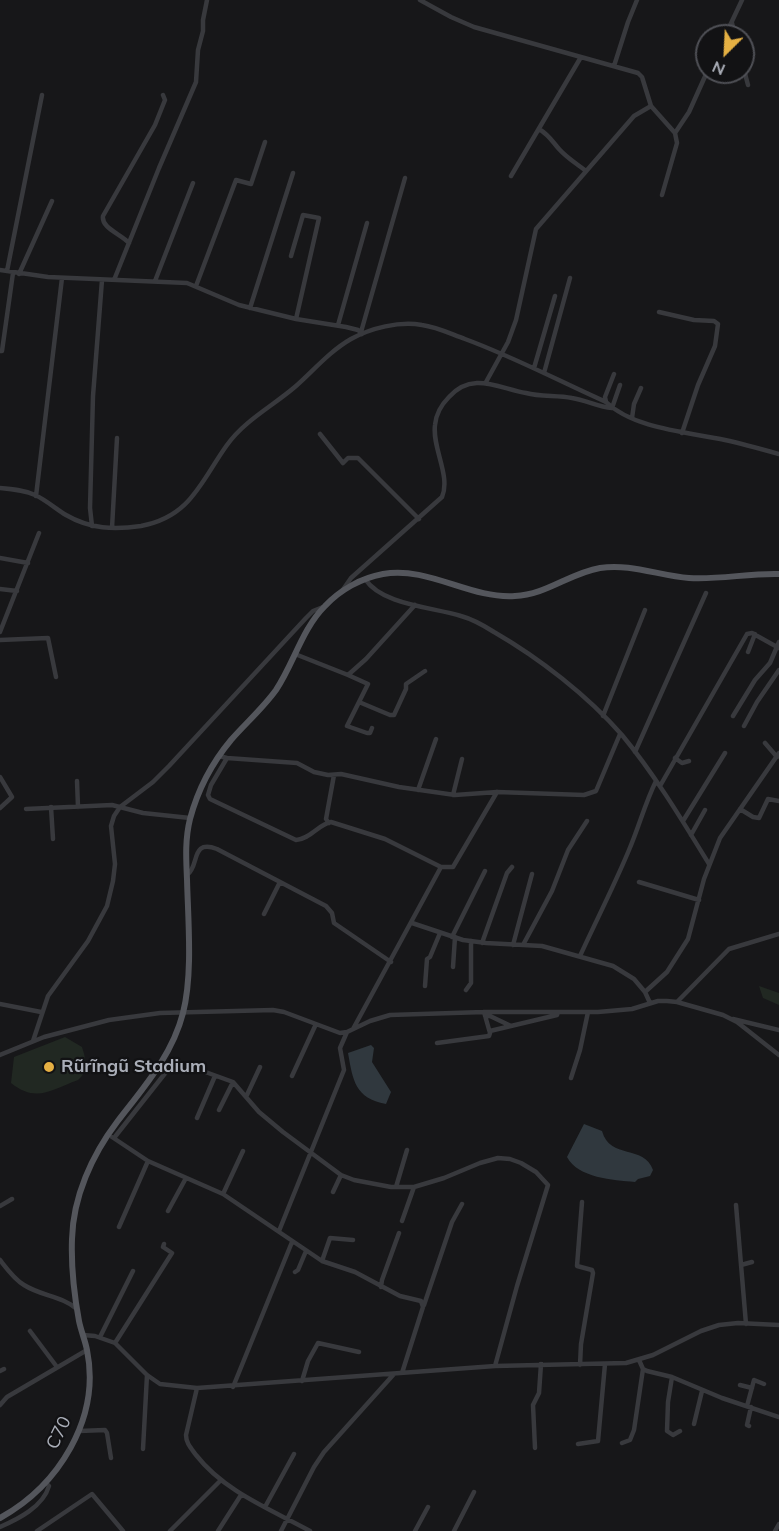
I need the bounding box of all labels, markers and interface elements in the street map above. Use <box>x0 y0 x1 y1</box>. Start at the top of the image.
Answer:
north arrow <box>695 24 755 84</box>
text: N <box>709 57 728 80</box>
place label: Rũrĩngũ Stadium <box>61 1056 206 1078</box>
marker: Rũrĩngũ Stadium <box>42 1060 56 1074</box>
street label: C70 <box>42 1413 76 1453</box>

